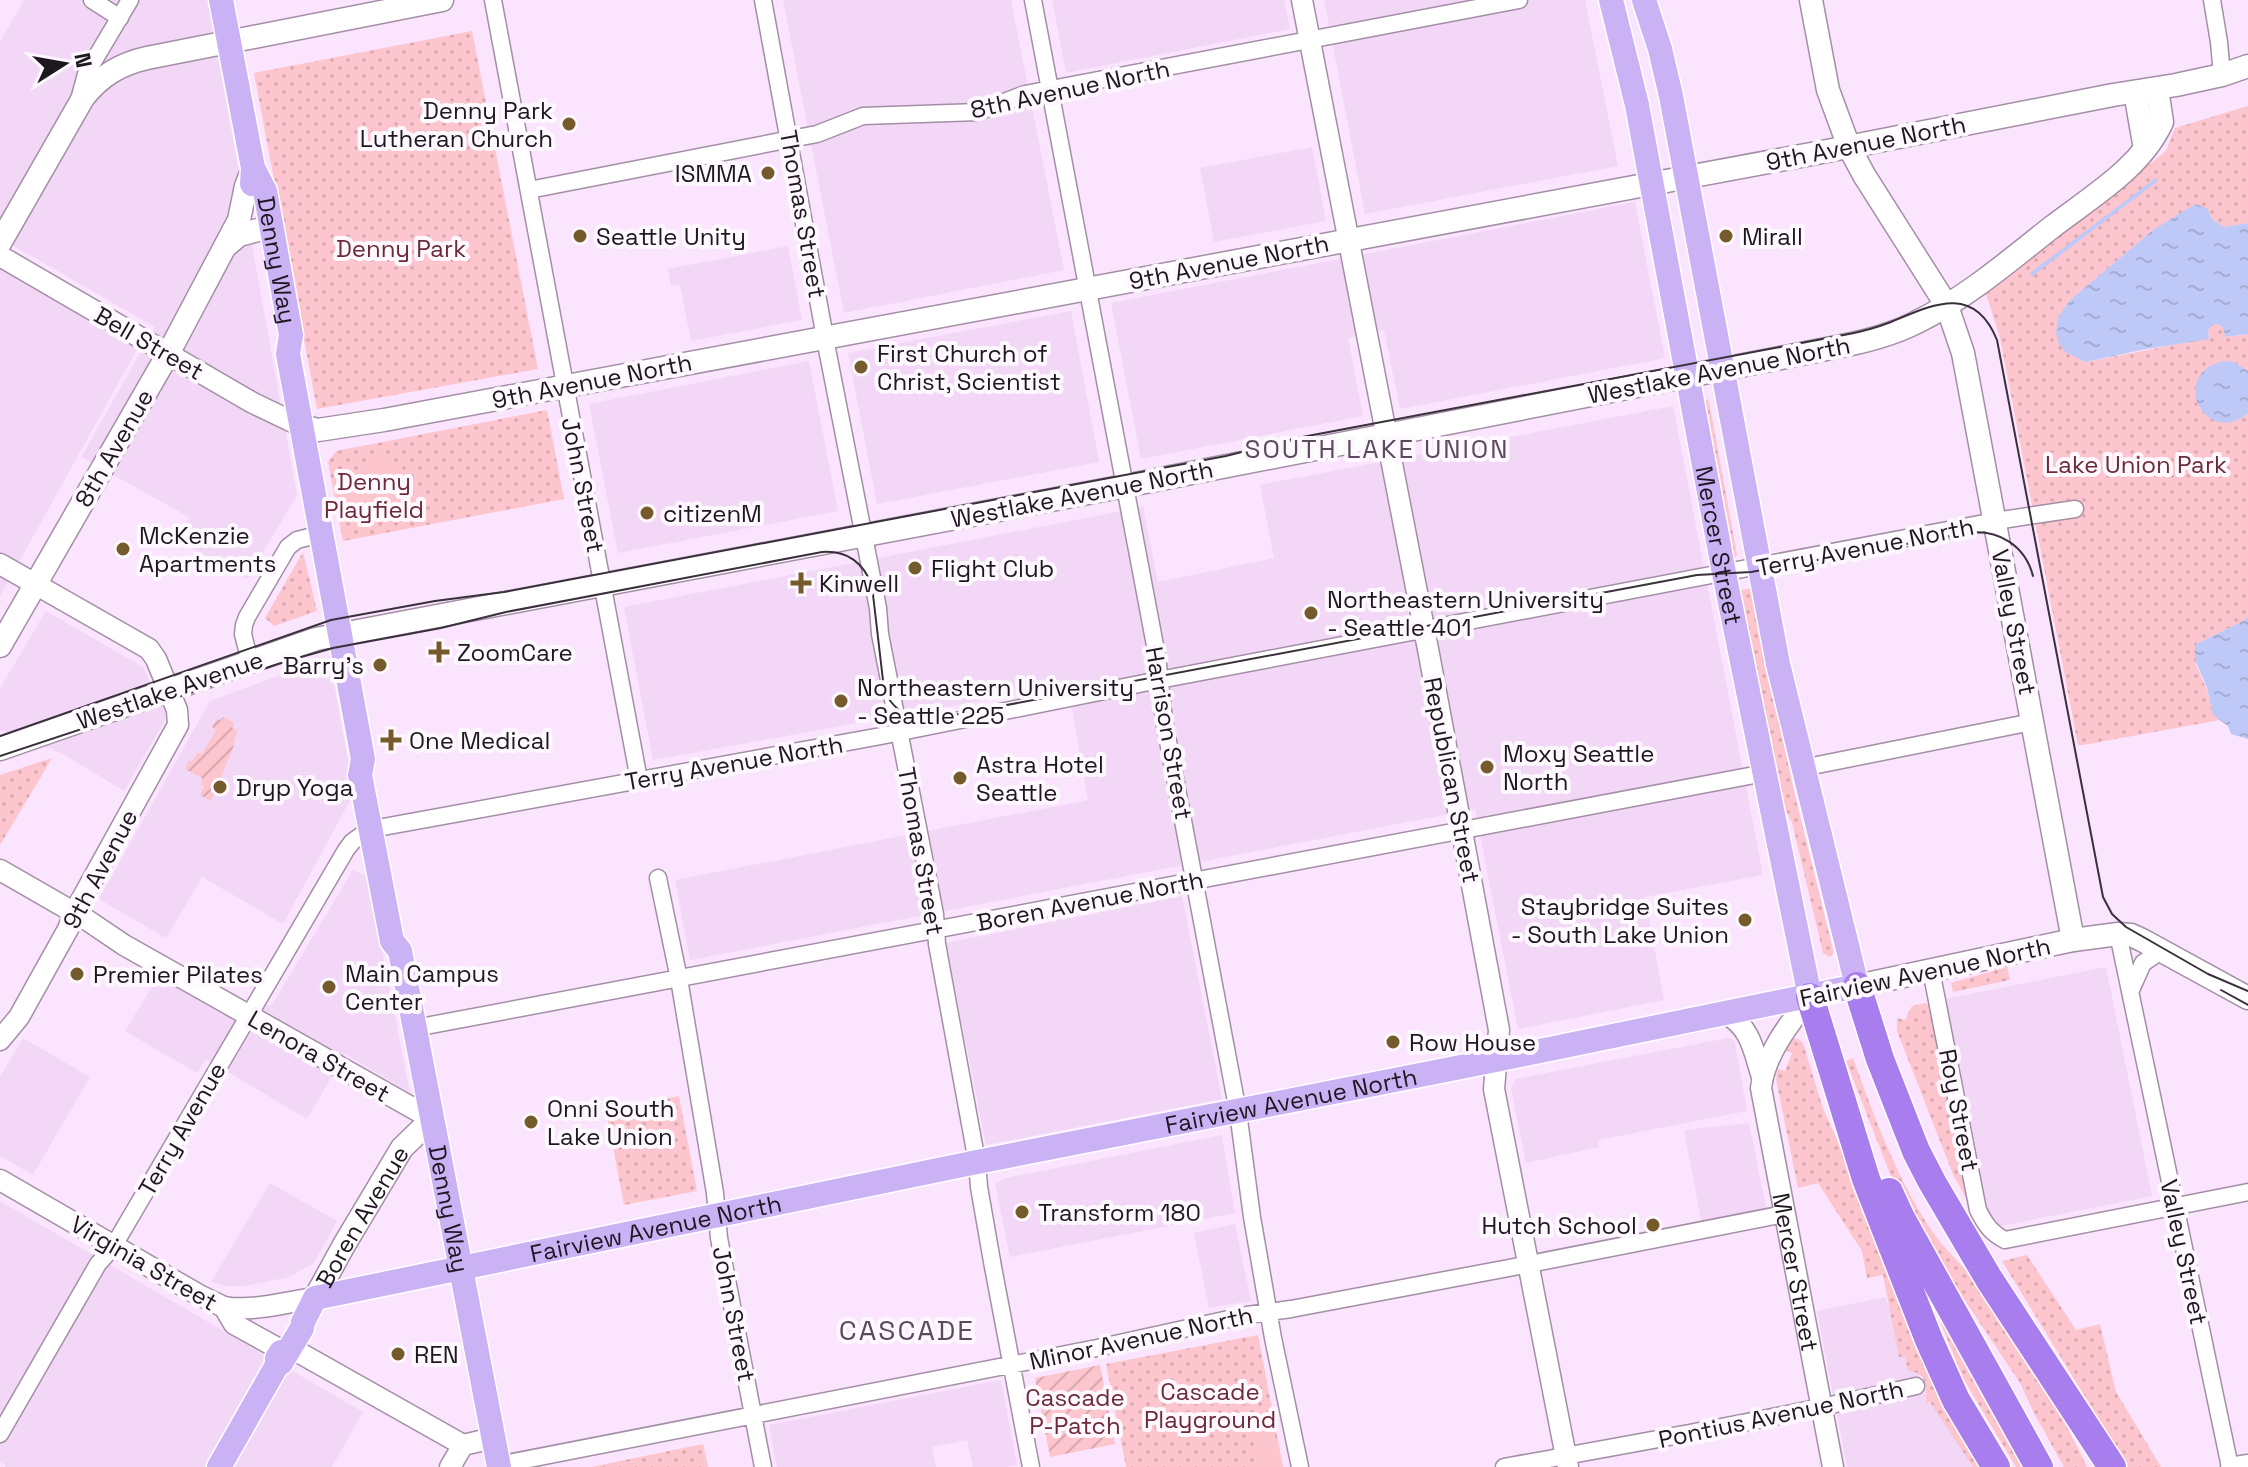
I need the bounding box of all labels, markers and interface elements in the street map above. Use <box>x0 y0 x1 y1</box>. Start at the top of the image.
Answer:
north arrow <box>24 24 104 104</box>
text: N <box>68 50 99 70</box>
street label: 8th Avenue North <box>967 53 1173 125</box>
place label: Denny Park Lutheran Church <box>360 95 553 154</box>
street label: 9th Avenue North <box>1764 108 1968 178</box>
marker: Denny Park Lutheran Church <box>560 115 578 133</box>
street label: Thomas Street <box>773 128 833 300</box>
place label: ISMMA <box>675 158 752 189</box>
marker: ISMMA <box>759 164 777 182</box>
street label: Denny Way <box>251 194 304 326</box>
place label: Seattle Unity <box>596 221 746 252</box>
place label: Mirall <box>1742 221 1803 252</box>
marker: Seattle Unity <box>571 227 589 245</box>
street label: 9th Avenue North <box>1127 227 1331 297</box>
marker: Mirall <box>1717 227 1735 245</box>
park label: Denny Park <box>336 233 466 264</box>
street label: Bell Street <box>89 299 209 387</box>
street label: Westlake Avenue North <box>1585 329 1853 411</box>
place label: First Church of Christ, Scientist <box>877 338 1061 397</box>
street label: 9th Avenue North <box>490 346 694 416</box>
marker: First Church of Christ, Scientist <box>852 358 870 376</box>
street label: 8th Avenue <box>68 383 160 513</box>
street label: John Street <box>555 415 611 555</box>
district label: SOUTH LAKE UNION <box>1244 432 1510 466</box>
park label: Lake Union Park <box>2045 449 2227 480</box>
street label: Westlake Avenue North <box>948 453 1216 535</box>
street label: Mercer Street <box>1689 463 1750 627</box>
park label: Denny Playfield <box>324 466 424 525</box>
place label: citizenM <box>663 498 762 529</box>
marker: citizenM <box>638 504 656 522</box>
street label: Terry Avenue North <box>1754 511 1976 583</box>
place label: McKenzie Apartments <box>139 520 276 579</box>
marker: McKenzie Apartments <box>114 540 132 558</box>
street label: Valley Street <box>1985 546 2043 698</box>
place label: Flight Club <box>931 553 1054 584</box>
marker: Flight Club <box>906 559 924 577</box>
place label: Kinwell <box>819 568 899 599</box>
marker: Kinwell <box>790 572 812 594</box>
place label: Northeastern University - Seattle 401 <box>1327 584 1604 643</box>
marker: Northeastern University - Seattle 401 <box>1302 604 1320 622</box>
place label: ZoomCare <box>457 637 573 668</box>
marker: ZoomCare <box>428 641 450 663</box>
street label: Westlake Avenue <box>73 644 267 736</box>
street label: Harrison Street <box>1139 644 1199 822</box>
place label: Barry's <box>283 650 364 681</box>
marker: Barry's <box>371 656 389 674</box>
place label: Northeastern University - Seattle 225 <box>857 672 1134 731</box>
street label: Republican Street <box>1417 674 1487 886</box>
marker: Northeastern University - Seattle 225 <box>832 692 850 710</box>
place label: One Medical <box>409 725 550 756</box>
marker: One Medical <box>380 729 402 751</box>
street label: Terry Avenue North <box>622 729 846 797</box>
place label: Moxy Seattle North <box>1503 738 1654 797</box>
place label: Astra Hotel Seattle <box>976 749 1104 808</box>
marker: Moxy Seattle North <box>1478 758 1496 776</box>
street label: Thomas Street <box>891 765 951 937</box>
marker: Astra Hotel Seattle <box>951 769 969 787</box>
place label: Dryp Yoga <box>236 772 354 803</box>
marker: Dryp Yoga <box>211 778 229 796</box>
street label: 9th Avenue <box>56 804 144 934</box>
street label: Boren Avenue North <box>974 864 1206 938</box>
place label: Staybridge Suites - South Lake Union <box>1511 891 1729 950</box>
marker: Staybridge Suites - South Lake Union <box>1736 911 1754 929</box>
street label: Fairview Avenue North <box>1797 930 2053 1014</box>
place label: Main Campus Center <box>345 958 499 1017</box>
place label: Premier Pilates <box>93 959 263 990</box>
marker: Premier Pilates <box>68 965 86 983</box>
marker: Main Campus Center <box>320 978 338 996</box>
street label: Lenora Street <box>243 1003 395 1109</box>
place label: Row House <box>1409 1027 1536 1058</box>
marker: Row House <box>1384 1033 1402 1051</box>
street label: Roy Street <box>1932 1046 1986 1174</box>
street label: Terry Avenue <box>131 1057 233 1201</box>
street label: Fairview Avenue North <box>1162 1060 1420 1140</box>
place label: Onni South Lake Union <box>547 1093 675 1152</box>
marker: Onni South Lake Union <box>522 1113 540 1131</box>
street label: Boren Avenue <box>308 1140 415 1293</box>
street label: Denny Way <box>422 1142 477 1275</box>
street label: Valley Street <box>2153 1176 2215 1328</box>
street label: Fairview Avenue North <box>527 1187 784 1269</box>
street label: Mercer Street <box>1766 1190 1826 1354</box>
place label: Transform 180 <box>1038 1197 1201 1228</box>
marker: Transform 180 <box>1013 1203 1031 1221</box>
street label: Virginia Street <box>65 1208 223 1318</box>
place label: Hutch School <box>1481 1210 1637 1241</box>
marker: Hutch School <box>1644 1216 1662 1234</box>
street label: John Street <box>706 1244 762 1384</box>
street label: Minor Avenue North <box>1026 1299 1256 1377</box>
district label: CASCADE <box>839 1312 975 1348</box>
place label: REN <box>414 1339 459 1370</box>
marker: REN <box>389 1345 407 1363</box>
street label: Pontius Avenue North <box>1656 1373 1906 1455</box>
park label: Cascade Playground <box>1144 1376 1276 1435</box>
park label: Cascade P-Patch <box>1025 1382 1125 1441</box>

